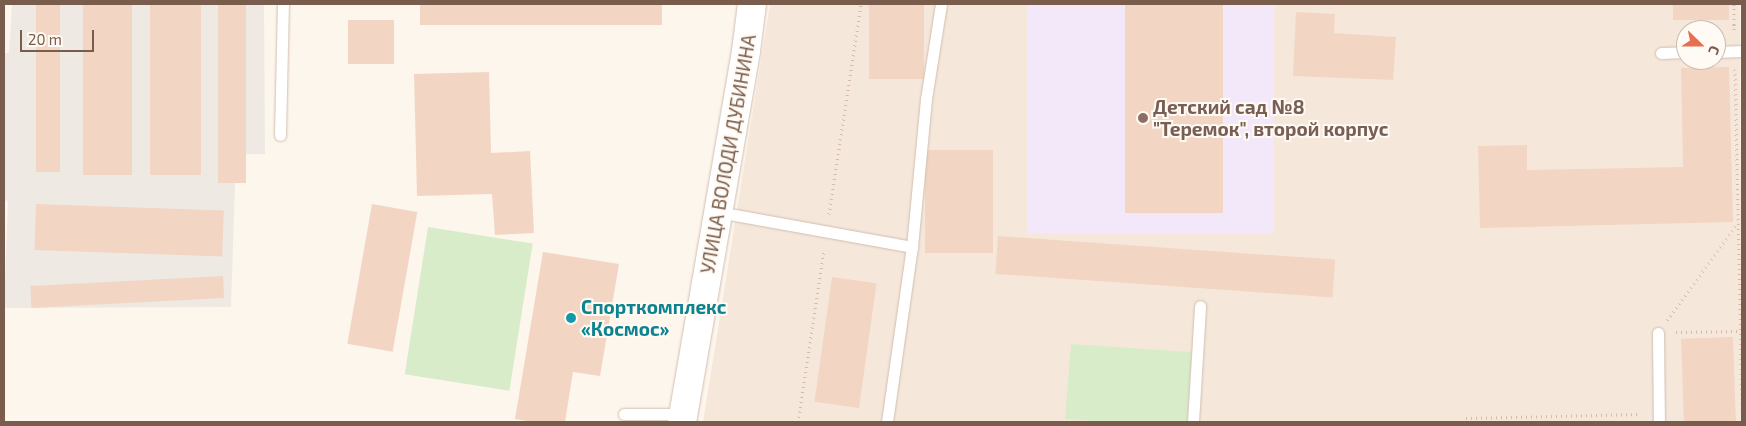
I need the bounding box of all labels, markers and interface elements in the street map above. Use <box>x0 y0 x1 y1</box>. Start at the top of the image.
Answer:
scale bar <box>22 20 96 52</box>
north arrow <box>1676 20 1726 70</box>
text: 20 m <box>28 30 62 48</box>
street label: УЛИЦА ВОЛОДИ ДУБИНИНА <box>696 32 760 276</box>
text: С <box>1705 43 1724 57</box>
place label: Детский сад №8 "Теремок", второй корпус <box>1153 96 1388 140</box>
marker: Детский сад №8 "Теремок", второй корпус <box>1137 112 1149 124</box>
place label: Спорткомплекс «Космос» <box>581 296 726 340</box>
marker: Спорткомплекс «Космос» <box>565 312 577 324</box>

